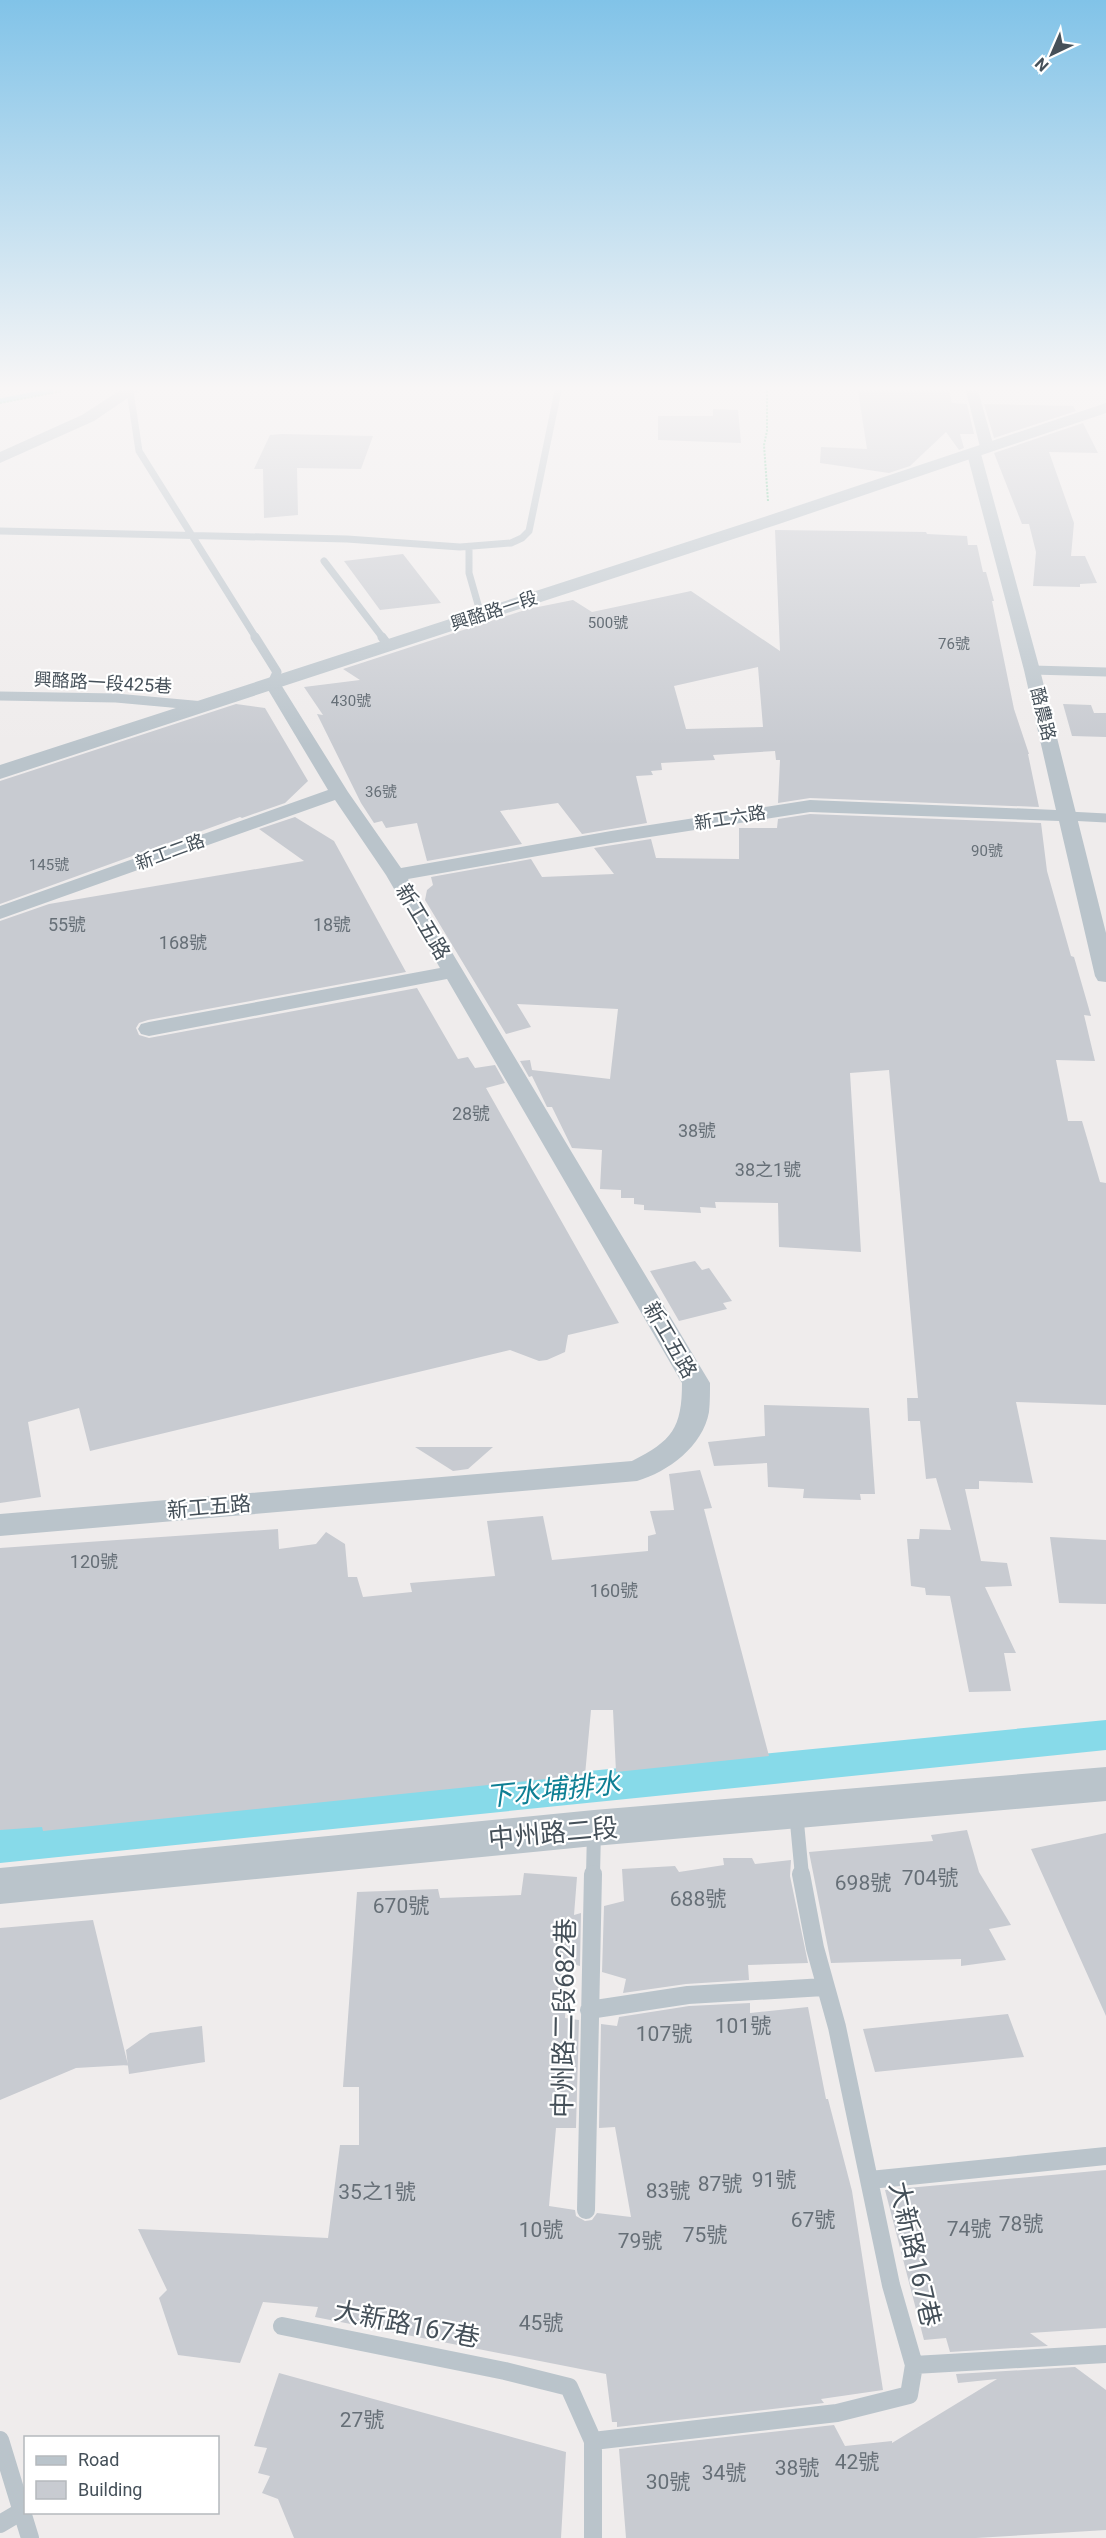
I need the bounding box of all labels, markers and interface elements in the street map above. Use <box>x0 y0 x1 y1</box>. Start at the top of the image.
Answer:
north arrow <box>1022 24 1082 84</box>
text: N <box>1031 54 1053 75</box>
street label: 興酪路一段 <box>448 587 540 634</box>
house number: 500號 <box>588 614 628 632</box>
house number: 76號 <box>938 635 970 653</box>
street label: 興酪路一段425巷 <box>33 668 173 697</box>
street label: 酪農路 <box>1027 685 1060 743</box>
house number: 430號 <box>331 692 371 710</box>
house number: 36號 <box>365 783 397 801</box>
street label: 新工六路 <box>693 802 767 834</box>
street label: 新工二路 <box>132 829 207 874</box>
house number: 90號 <box>971 842 1003 860</box>
house number: 145號 <box>29 856 69 874</box>
street label: 新工五路 <box>391 880 455 964</box>
house number: 55號 <box>48 914 86 935</box>
house number: 18號 <box>313 914 351 935</box>
house number: 168號 <box>159 932 207 953</box>
house number: 28號 <box>452 1103 490 1124</box>
house number: 38號 <box>678 1120 716 1141</box>
house number: 38之1號 <box>735 1159 801 1180</box>
street label: 新工五路 <box>639 1298 701 1382</box>
street label: 新工五路 <box>166 1491 252 1523</box>
house number: 120號 <box>70 1551 118 1572</box>
house number: 160號 <box>590 1580 638 1601</box>
water label: 下水埔排水 <box>484 1767 623 1813</box>
street label: 中州路二段 <box>487 1812 619 1854</box>
house number: 704號 <box>902 1866 958 1890</box>
house number: 698號 <box>835 1871 891 1895</box>
house number: 688號 <box>670 1887 726 1911</box>
house number: 670號 <box>373 1894 429 1918</box>
street label: 中州路二段682巷 <box>547 1918 581 2118</box>
house number: 101號 <box>715 2014 771 2038</box>
house number: 107號 <box>636 2022 692 2046</box>
house number: 91號 <box>752 2168 796 2192</box>
house number: 87號 <box>698 2172 742 2196</box>
house number: 83號 <box>646 2179 690 2203</box>
street label: 大新路167巷 <box>884 2179 946 2329</box>
house number: 35之1號 <box>338 2180 416 2204</box>
house number: 67號 <box>791 2208 835 2232</box>
house number: 78號 <box>999 2212 1043 2236</box>
house number: 74號 <box>947 2217 991 2241</box>
house number: 10號 <box>519 2218 563 2242</box>
house number: 75號 <box>683 2223 727 2247</box>
house number: 79號 <box>618 2229 662 2253</box>
street label: 大新路167巷 <box>332 2295 482 2353</box>
house number: 45號 <box>519 2311 563 2335</box>
house number: 27號 <box>340 2408 384 2432</box>
legend <box>24 2436 219 2514</box>
text: Road <box>78 2449 119 2470</box>
house number: 42號 <box>835 2450 879 2474</box>
house number: 38號 <box>775 2456 819 2480</box>
house number: 34號 <box>702 2461 746 2485</box>
house number: 30號 <box>646 2470 690 2494</box>
text: Building <box>78 2479 142 2500</box>

